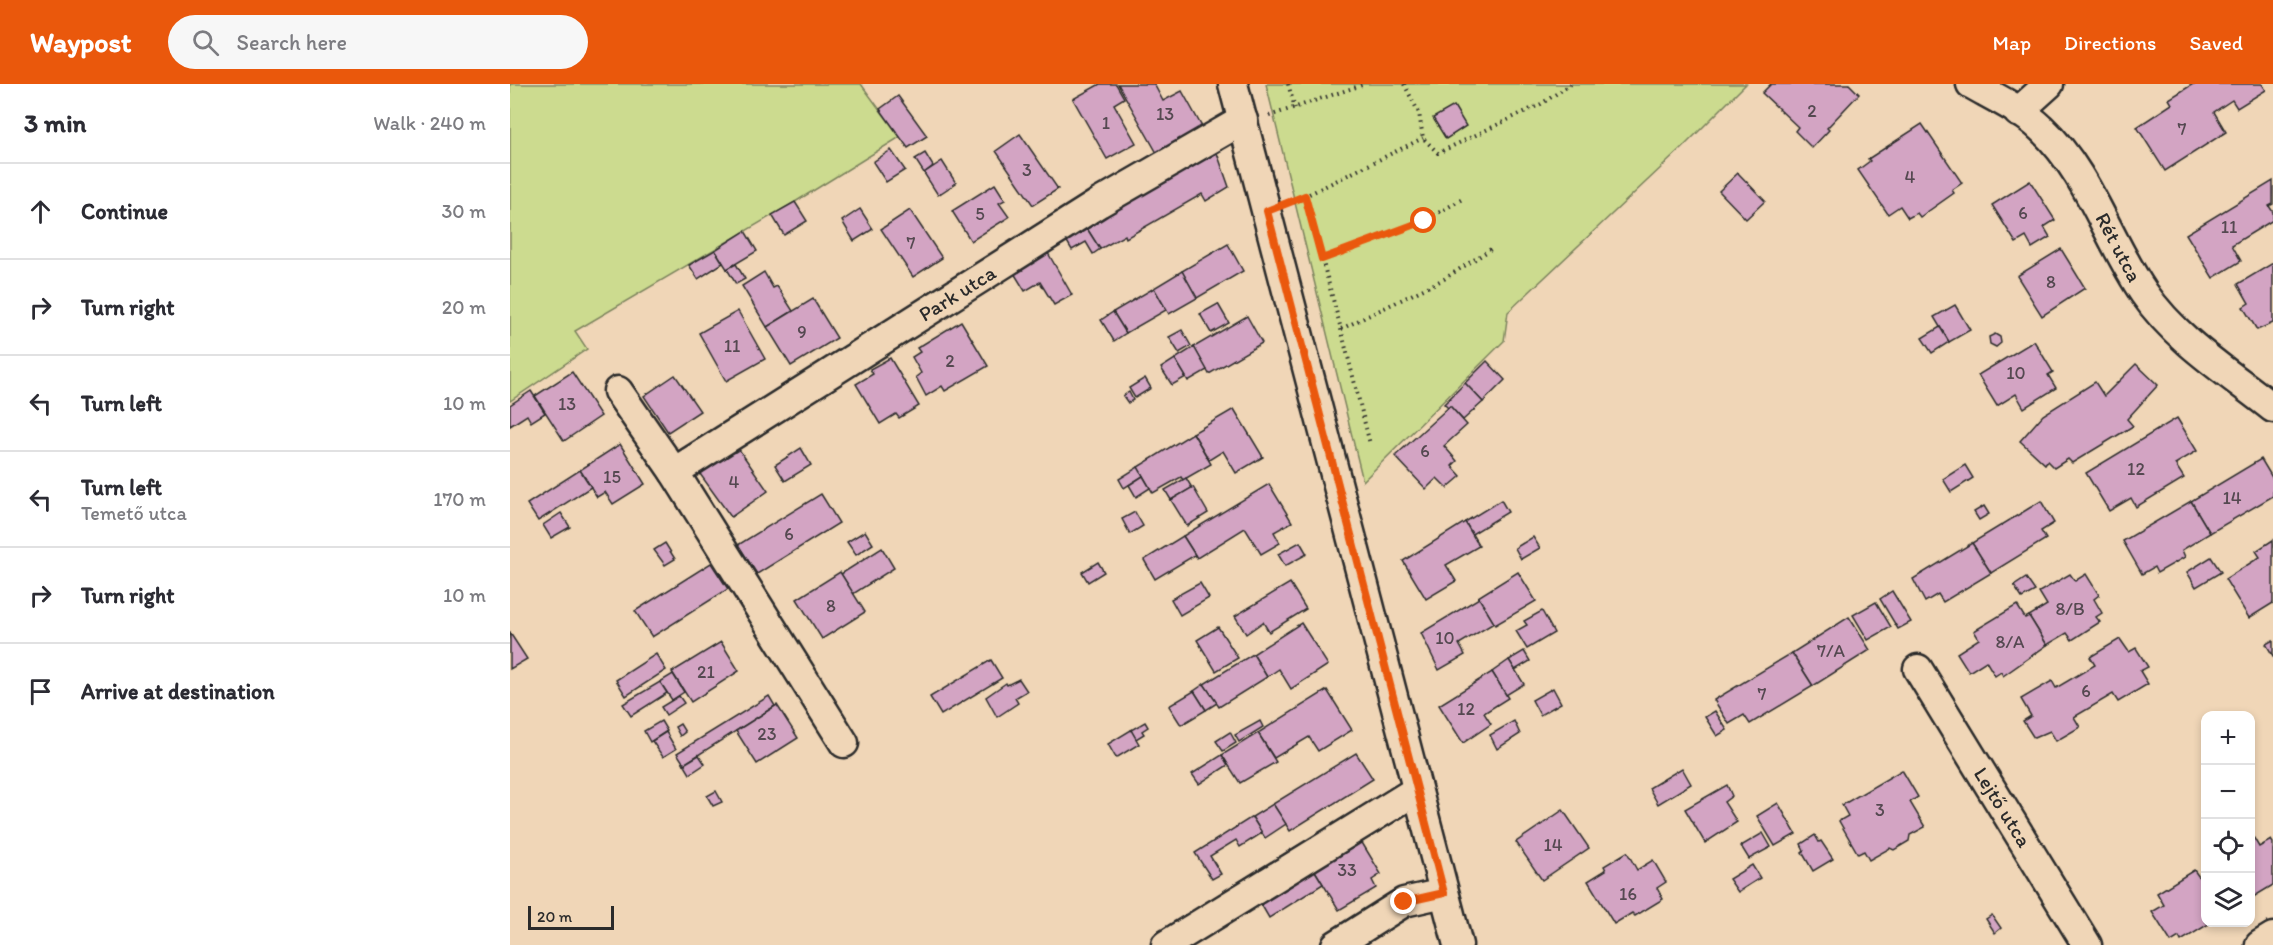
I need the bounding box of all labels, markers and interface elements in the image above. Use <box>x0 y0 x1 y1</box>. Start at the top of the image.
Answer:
search box <box>168 15 588 69</box>
text: Waypost <box>30 25 132 59</box>
icon: search <box>189 26 222 59</box>
text: Search here <box>237 29 347 56</box>
text: Map <box>1993 30 2031 55</box>
text: Directions <box>2064 30 2156 55</box>
text: Saved <box>2189 30 2243 55</box>
house number: 2 <box>1807 100 1817 122</box>
house number: 13 <box>1156 103 1174 125</box>
text: 3 min <box>24 107 86 139</box>
text: Walk · 240 m <box>373 111 486 135</box>
house number: 1 <box>1102 112 1110 134</box>
house number: 7 <box>2178 118 2187 140</box>
house number: 3 <box>1022 159 1032 181</box>
house number: 4 <box>1905 166 1916 188</box>
icon: ahead <box>24 195 57 228</box>
text: Continue <box>81 198 168 225</box>
text: 30 m <box>441 199 486 223</box>
house number: 6 <box>2018 202 2028 224</box>
house number: 5 <box>975 203 985 225</box>
route start <box>1410 207 1436 233</box>
street label: Rét utca <box>2090 208 2148 286</box>
house number: 11 <box>2221 216 2237 238</box>
house number: 7 <box>907 232 916 254</box>
street label: Park utca <box>914 260 1000 326</box>
house number: 8 <box>2046 271 2056 293</box>
icon: right <box>24 291 57 324</box>
text: Turn right <box>81 294 175 321</box>
text: 20 m <box>442 295 486 319</box>
house number: 9 <box>797 321 807 343</box>
house number: 11 <box>724 335 740 357</box>
house number: 2 <box>945 350 955 372</box>
house number: 10 <box>2006 362 2026 384</box>
icon: left <box>24 387 57 420</box>
text: Turn left <box>81 390 162 417</box>
text: 10 m <box>443 391 486 415</box>
house number: 13 <box>558 393 576 415</box>
house number: 6 <box>1420 440 1430 462</box>
house number: 12 <box>2127 458 2145 480</box>
house number: 15 <box>603 466 621 488</box>
house number: 4 <box>729 471 740 493</box>
text: Turn left <box>81 474 162 501</box>
icon: left <box>24 483 57 516</box>
text: 170 m <box>433 487 486 511</box>
house number: 14 <box>2222 487 2242 509</box>
text: Temető utca <box>81 501 187 525</box>
house number: 6 <box>784 523 794 545</box>
icon: right <box>24 579 57 612</box>
text: Turn right <box>81 582 175 609</box>
text: 10 m <box>443 583 486 607</box>
house number: 8 <box>826 595 836 617</box>
house number: 8/B <box>2055 598 2085 620</box>
house number: 10 <box>1435 627 1455 649</box>
house number: 8/A <box>1996 631 2025 653</box>
house number: 7/A <box>1817 640 1845 662</box>
house number: 21 <box>697 661 715 683</box>
icon: arrive <box>24 675 57 708</box>
text: Arrive at destination <box>81 678 275 705</box>
house number: 6 <box>2081 680 2091 702</box>
house number: 7 <box>1758 683 1767 705</box>
house number: 12 <box>1457 698 1475 720</box>
map controls <box>2201 711 2255 927</box>
button: + <box>2201 711 2255 765</box>
house number: 23 <box>757 723 777 745</box>
street label: Lejtő utca <box>1969 762 2037 852</box>
button: − <box>2201 765 2255 819</box>
house number: 3 <box>1875 799 1885 821</box>
button: locate <box>2201 819 2255 873</box>
house number: 14 <box>1543 834 1563 856</box>
house number: 33 <box>1337 859 1357 881</box>
button: layers <box>2201 873 2255 927</box>
house number: 16 <box>1619 883 1637 905</box>
route end <box>1390 888 1416 914</box>
scale bar <box>528 903 614 930</box>
text: 20 m <box>537 907 572 926</box>

